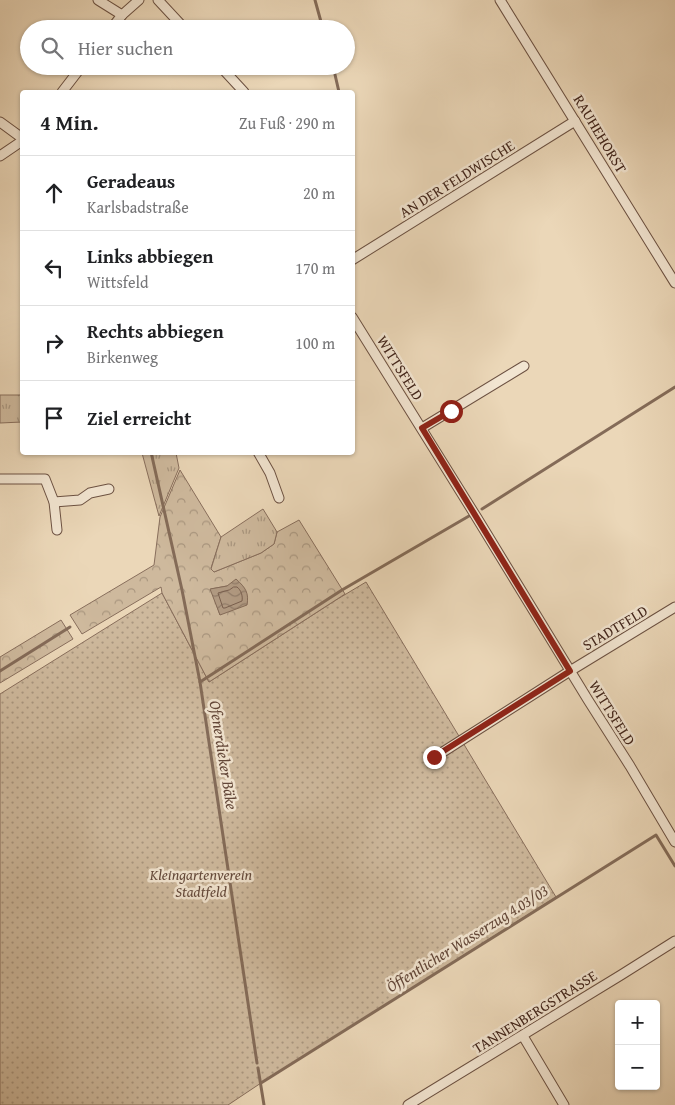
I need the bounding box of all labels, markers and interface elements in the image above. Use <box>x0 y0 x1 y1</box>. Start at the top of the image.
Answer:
search box <box>20 20 355 75</box>
icon: search <box>38 34 66 62</box>
text: Hier suchen <box>78 34 173 62</box>
street label: RAUHEHORST <box>569 91 632 177</box>
text: 4 Min. <box>40 107 98 138</box>
text: Zu Fuß · 290 m <box>239 111 335 135</box>
street label: AN DER FELDWISCHE <box>395 134 519 223</box>
text: Geradeaus <box>87 167 175 195</box>
icon: ahead <box>40 179 68 207</box>
text: 20 m <box>303 181 335 205</box>
text: Karlsbadstraße <box>87 195 189 219</box>
text: Links abbiegen <box>87 242 213 270</box>
icon: left <box>40 254 68 282</box>
text: 170 m <box>295 256 335 280</box>
text: Wittsfeld <box>87 270 148 294</box>
text: Rechts abbiegen <box>87 317 224 345</box>
icon: right <box>40 329 68 357</box>
text: 100 m <box>295 331 335 355</box>
street label: WITTSFELD <box>372 331 429 404</box>
text: Birkenweg <box>87 345 158 369</box>
route start <box>440 400 463 423</box>
icon: arrive <box>40 404 68 432</box>
text: Ziel erreicht <box>87 404 191 432</box>
street label: STADTFELD <box>578 600 651 655</box>
street label: WITTSFELD <box>584 676 641 749</box>
water label: Ofenerdieker Bäke <box>204 699 245 812</box>
route end <box>423 746 446 769</box>
park label: Kleingartenverein Stadtfeld <box>149 864 253 902</box>
water label: Öffentlicher Wasserzug 4.03/03 <box>381 878 553 998</box>
street label: TANNENBERGSTRASSE <box>469 965 601 1058</box>
map controls <box>615 1000 660 1090</box>
button: + <box>615 1000 660 1045</box>
button: − <box>615 1045 660 1090</box>

